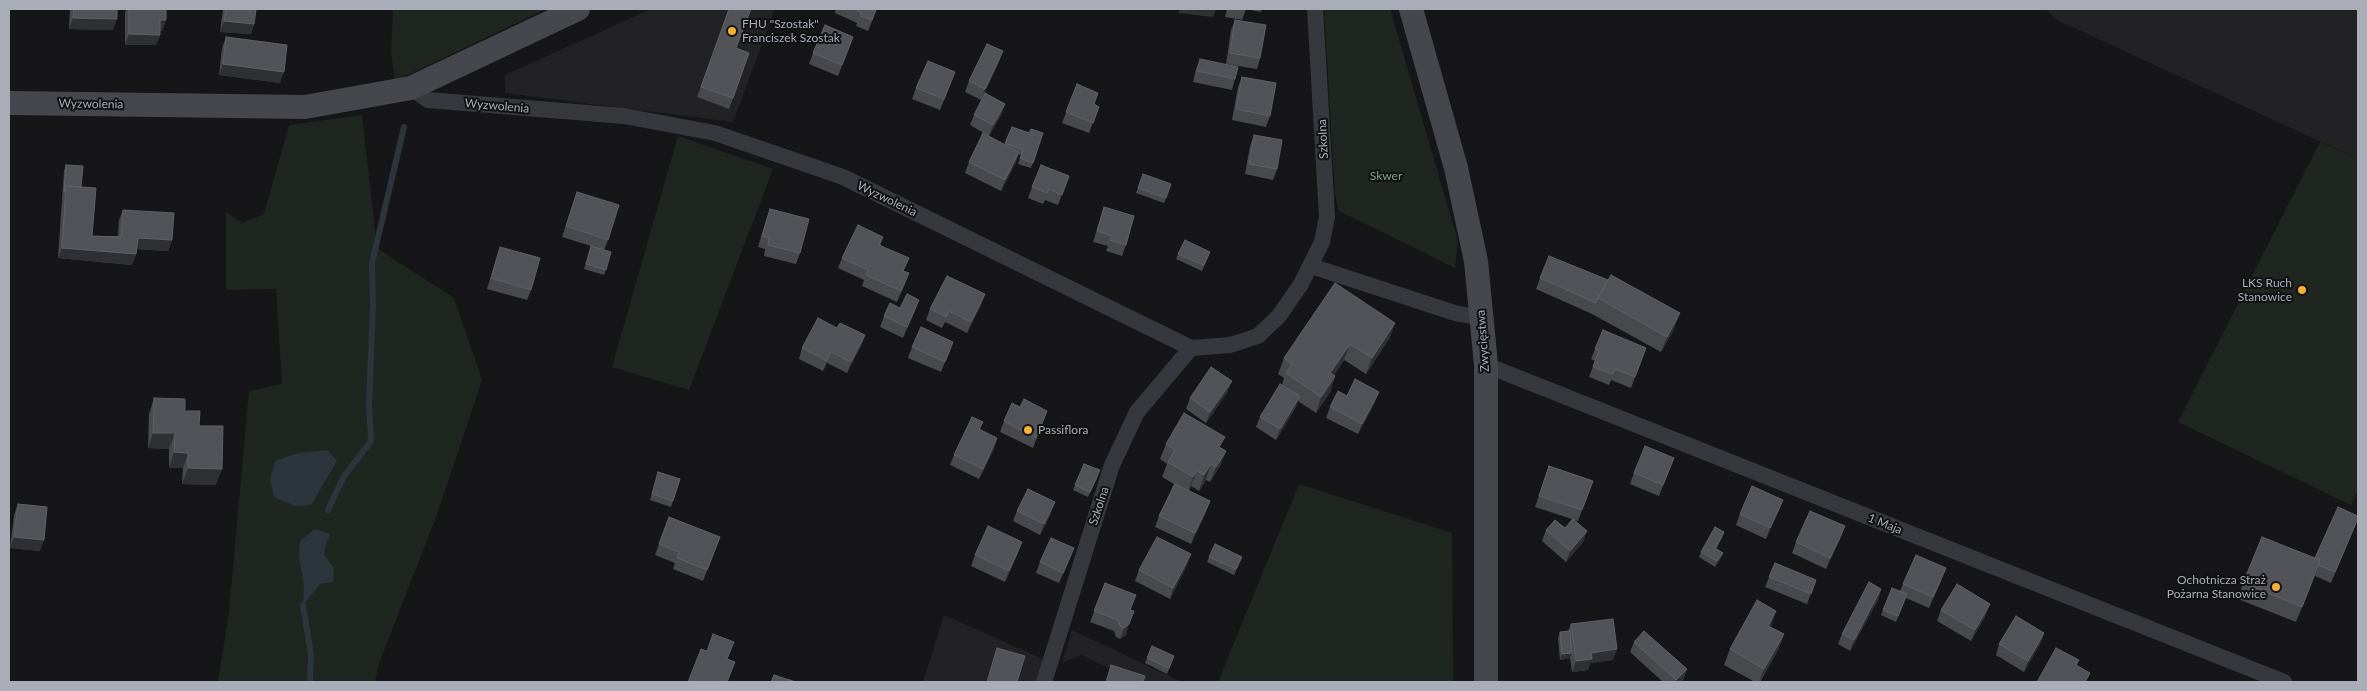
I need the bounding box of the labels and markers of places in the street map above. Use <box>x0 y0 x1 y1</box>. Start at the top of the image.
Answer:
place label: FHU "Szostak" Franciszek Szostak <box>742 17 840 45</box>
marker: FHU "Szostak" Franciszek Szostak <box>726 25 738 37</box>
place label: LKS Ruch Stanowice <box>2238 276 2292 304</box>
marker: LKS Ruch Stanowice <box>2296 284 2308 296</box>
place label: Passiflora <box>1038 423 1088 437</box>
marker: Passiflora <box>1022 424 1034 436</box>
place label: Ochotnicza Straż Pożarna Stanowice <box>2167 573 2266 601</box>
marker: Ochotnicza Straż Pożarna Stanowice <box>2270 581 2282 593</box>

